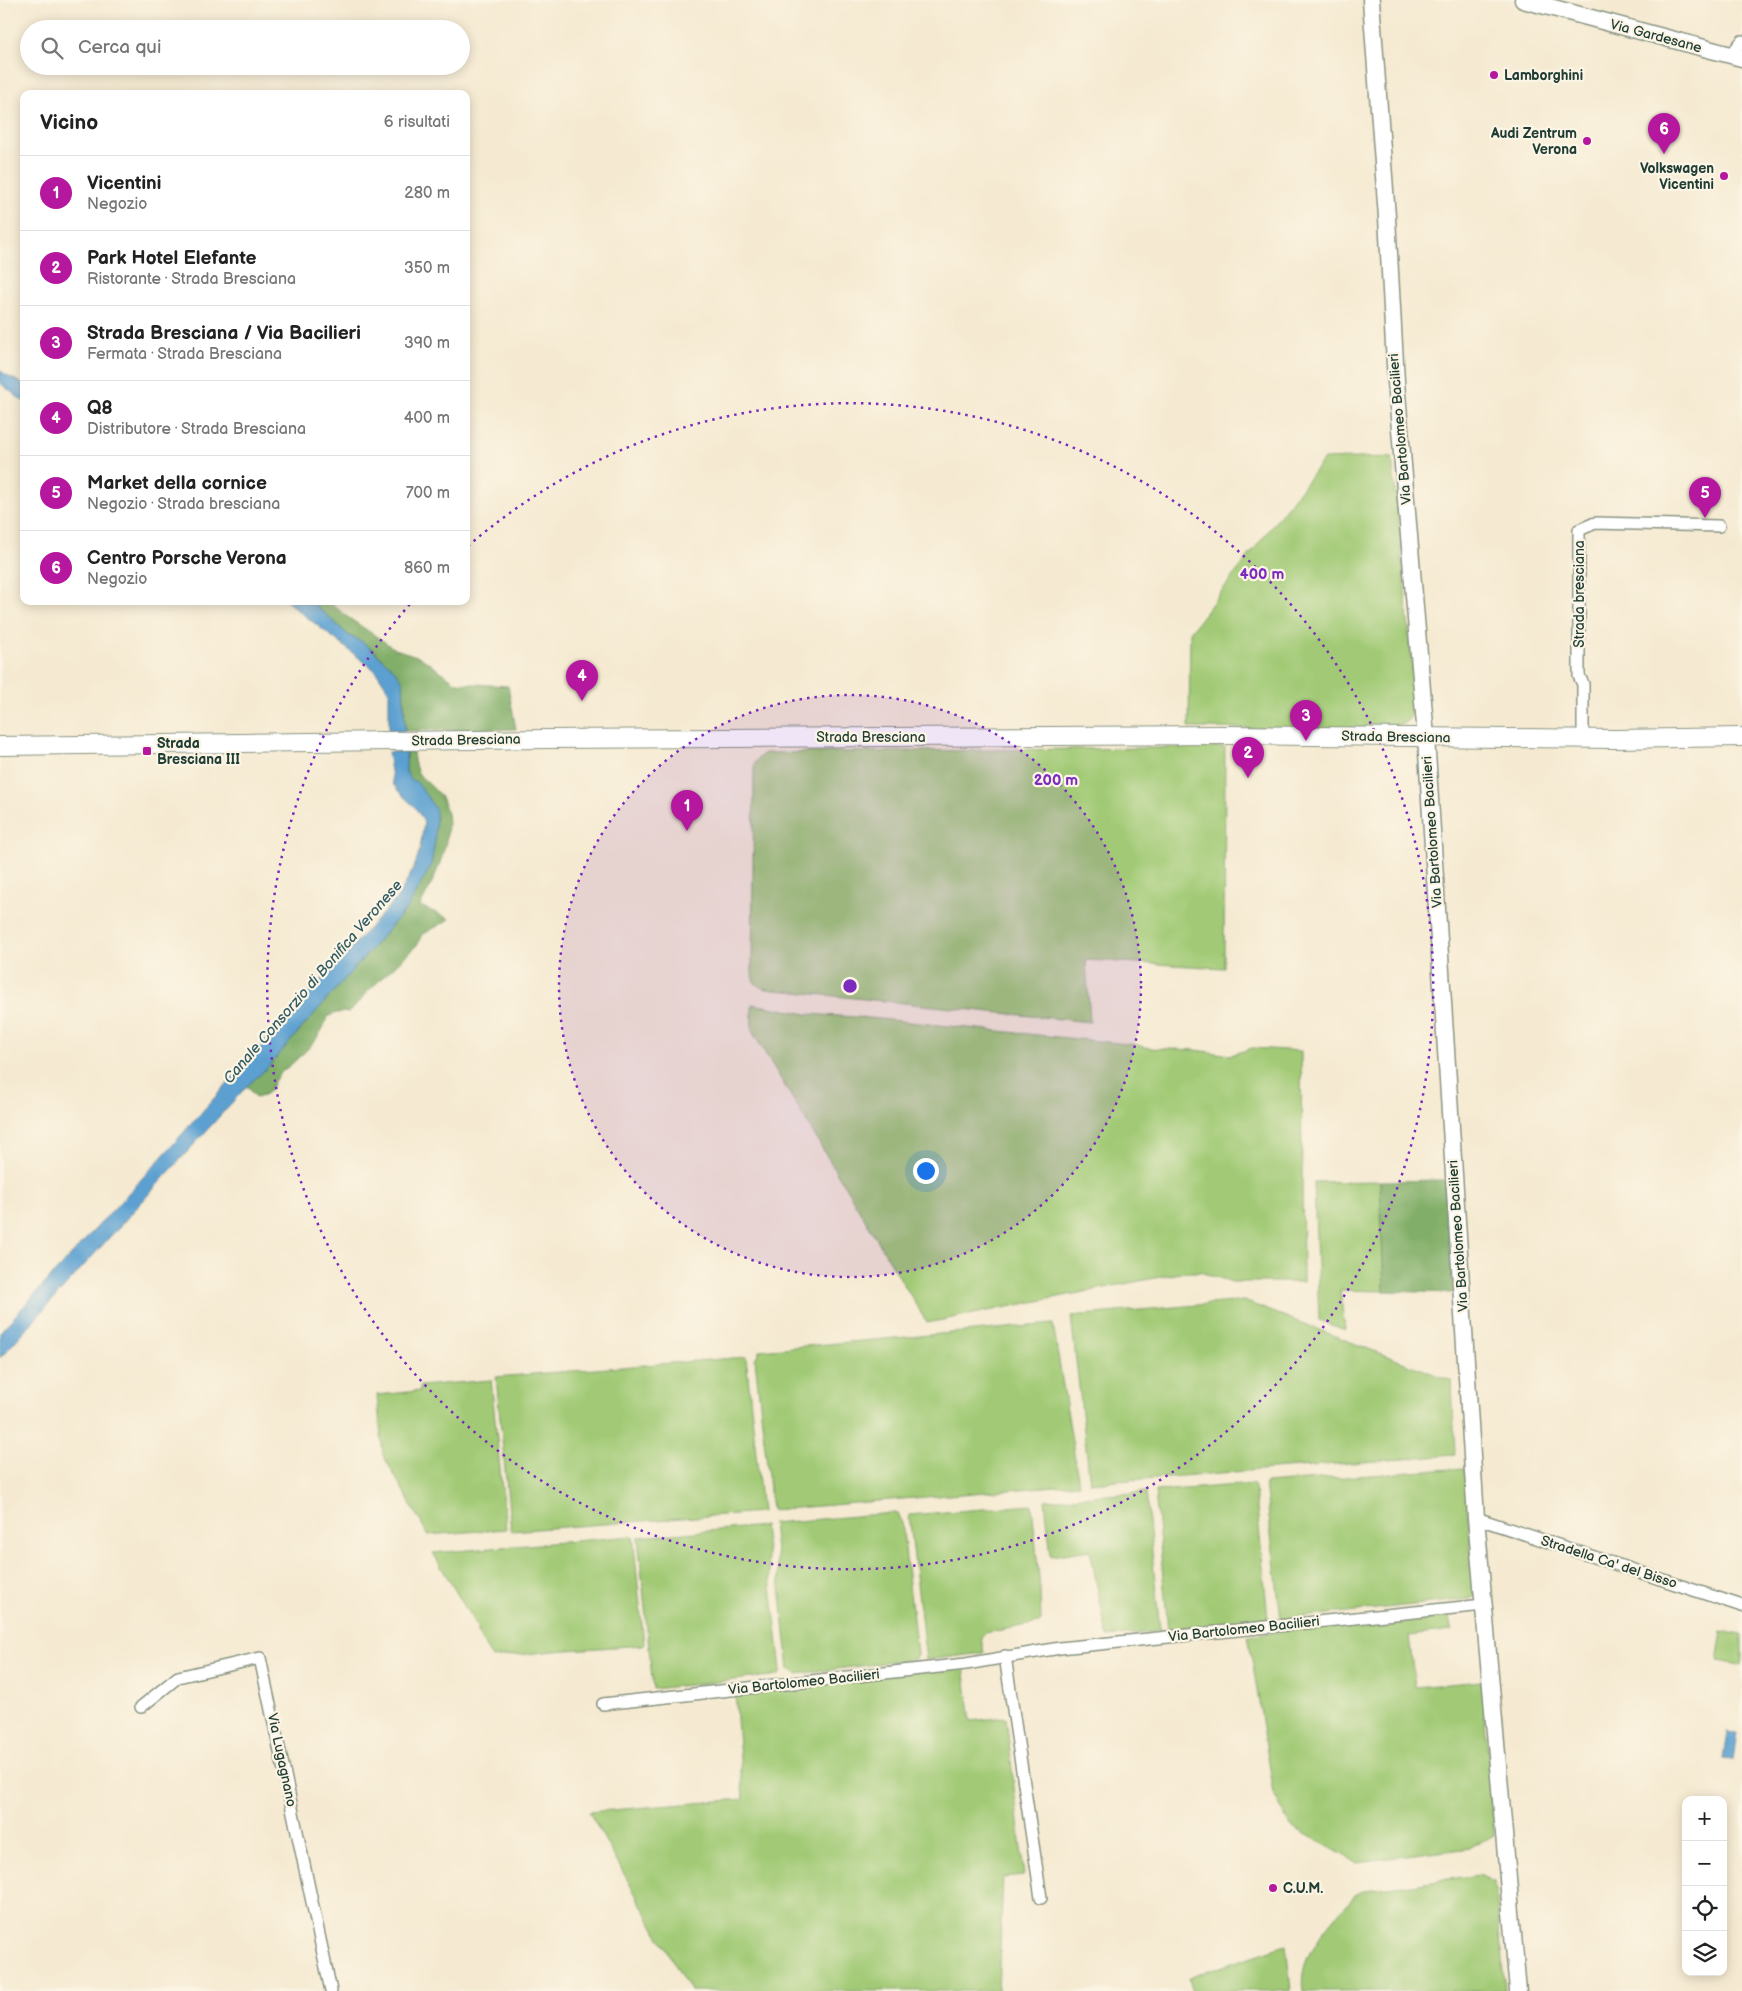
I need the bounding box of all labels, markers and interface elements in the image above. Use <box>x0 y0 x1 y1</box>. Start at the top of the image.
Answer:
street label: Via Gardesane <box>1608 16 1704 56</box>
search box <box>20 20 470 75</box>
icon: search <box>38 34 66 62</box>
text: Cerca qui <box>78 36 161 59</box>
place label: Lamborghini <box>1504 67 1583 84</box>
marker: Lamborghini <box>1488 69 1500 81</box>
text: Vicino <box>40 110 98 135</box>
text: 6 risultati <box>384 113 450 132</box>
pin: 6 <box>1648 113 1680 154</box>
place label: Audi Zentrum Verona <box>1490 125 1577 158</box>
marker: Audi Zentrum Verona <box>1581 135 1593 147</box>
place label: Volkswagen Vicentini <box>1640 160 1714 193</box>
marker: Volkswagen Vicentini <box>1718 170 1730 182</box>
text: Vicentini <box>87 172 161 195</box>
text: 1 <box>53 184 59 203</box>
text: 280 m <box>404 184 450 203</box>
text: Negozio <box>87 195 147 214</box>
text: Park Hotel Elefante <box>87 247 256 270</box>
text: 2 <box>51 259 61 278</box>
text: 350 m <box>404 259 450 278</box>
text: Ristorante · Strada Bresciana <box>87 270 296 289</box>
text: Strada Bresciana / Via Bacilieri <box>87 322 361 345</box>
text: 3 <box>51 334 61 353</box>
text: 390 m <box>404 334 450 353</box>
text: Fermata · Strada Bresciana <box>87 345 282 364</box>
street label: Via Bartolomeo Bacilieri <box>1385 353 1415 505</box>
text: Q8 <box>87 397 113 420</box>
text: 4 <box>51 409 61 428</box>
text: 400 m <box>404 409 450 428</box>
text: Distributore · Strada Bresciana <box>87 420 306 439</box>
text: Market della cornice <box>87 472 267 495</box>
pin: 5 <box>1689 477 1721 518</box>
text: 5 <box>51 484 61 503</box>
text: 700 m <box>406 484 450 503</box>
text: Negozio · Strada bresciana <box>87 495 280 514</box>
street label: Strada bresciana <box>1571 540 1588 648</box>
text: Centro Porsche Verona <box>87 547 287 570</box>
text: 6 <box>51 559 61 578</box>
text: 860 m <box>404 559 450 578</box>
text: 400 m <box>1240 565 1284 584</box>
text: Negozio <box>87 570 147 589</box>
pin: 4 <box>566 660 598 701</box>
pin: 3 <box>1290 700 1322 741</box>
street label: Strada Bresciana <box>1341 728 1451 746</box>
street label: Strada Bresciana <box>816 729 926 746</box>
street label: Strada Bresciana <box>411 731 521 749</box>
place label: Strada Bresciana III <box>157 735 240 768</box>
pin: 2 <box>1232 737 1264 778</box>
marker: Strada Bresciana III <box>141 745 153 757</box>
street label: Via Bartolomeo Bacilieri <box>1418 756 1446 908</box>
text: 200 m <box>1034 771 1078 790</box>
pin: 1 <box>671 790 703 831</box>
water label: Canale Consorzio di Bonifica Veronese <box>219 876 407 1088</box>
centre of rings <box>841 977 859 995</box>
your location <box>913 1158 939 1184</box>
street label: Via Bartolomeo Bacilieri <box>1444 1160 1472 1312</box>
street label: Stradella Ca' del Bisso <box>1539 1532 1679 1592</box>
street label: Via Bartolomeo Bacilieri <box>1168 1613 1320 1645</box>
street label: Via Bartolomeo Bacilieri <box>728 1666 880 1698</box>
street label: Via Lugagnano <box>264 1712 300 1808</box>
map controls <box>1682 1796 1727 1976</box>
button: + <box>1682 1796 1727 1841</box>
button: − <box>1682 1841 1727 1886</box>
place label: C.U.M. <box>1283 1880 1323 1897</box>
marker: C.U.M. <box>1267 1882 1279 1894</box>
button: locate <box>1682 1886 1727 1931</box>
button: layers <box>1682 1931 1727 1976</box>

